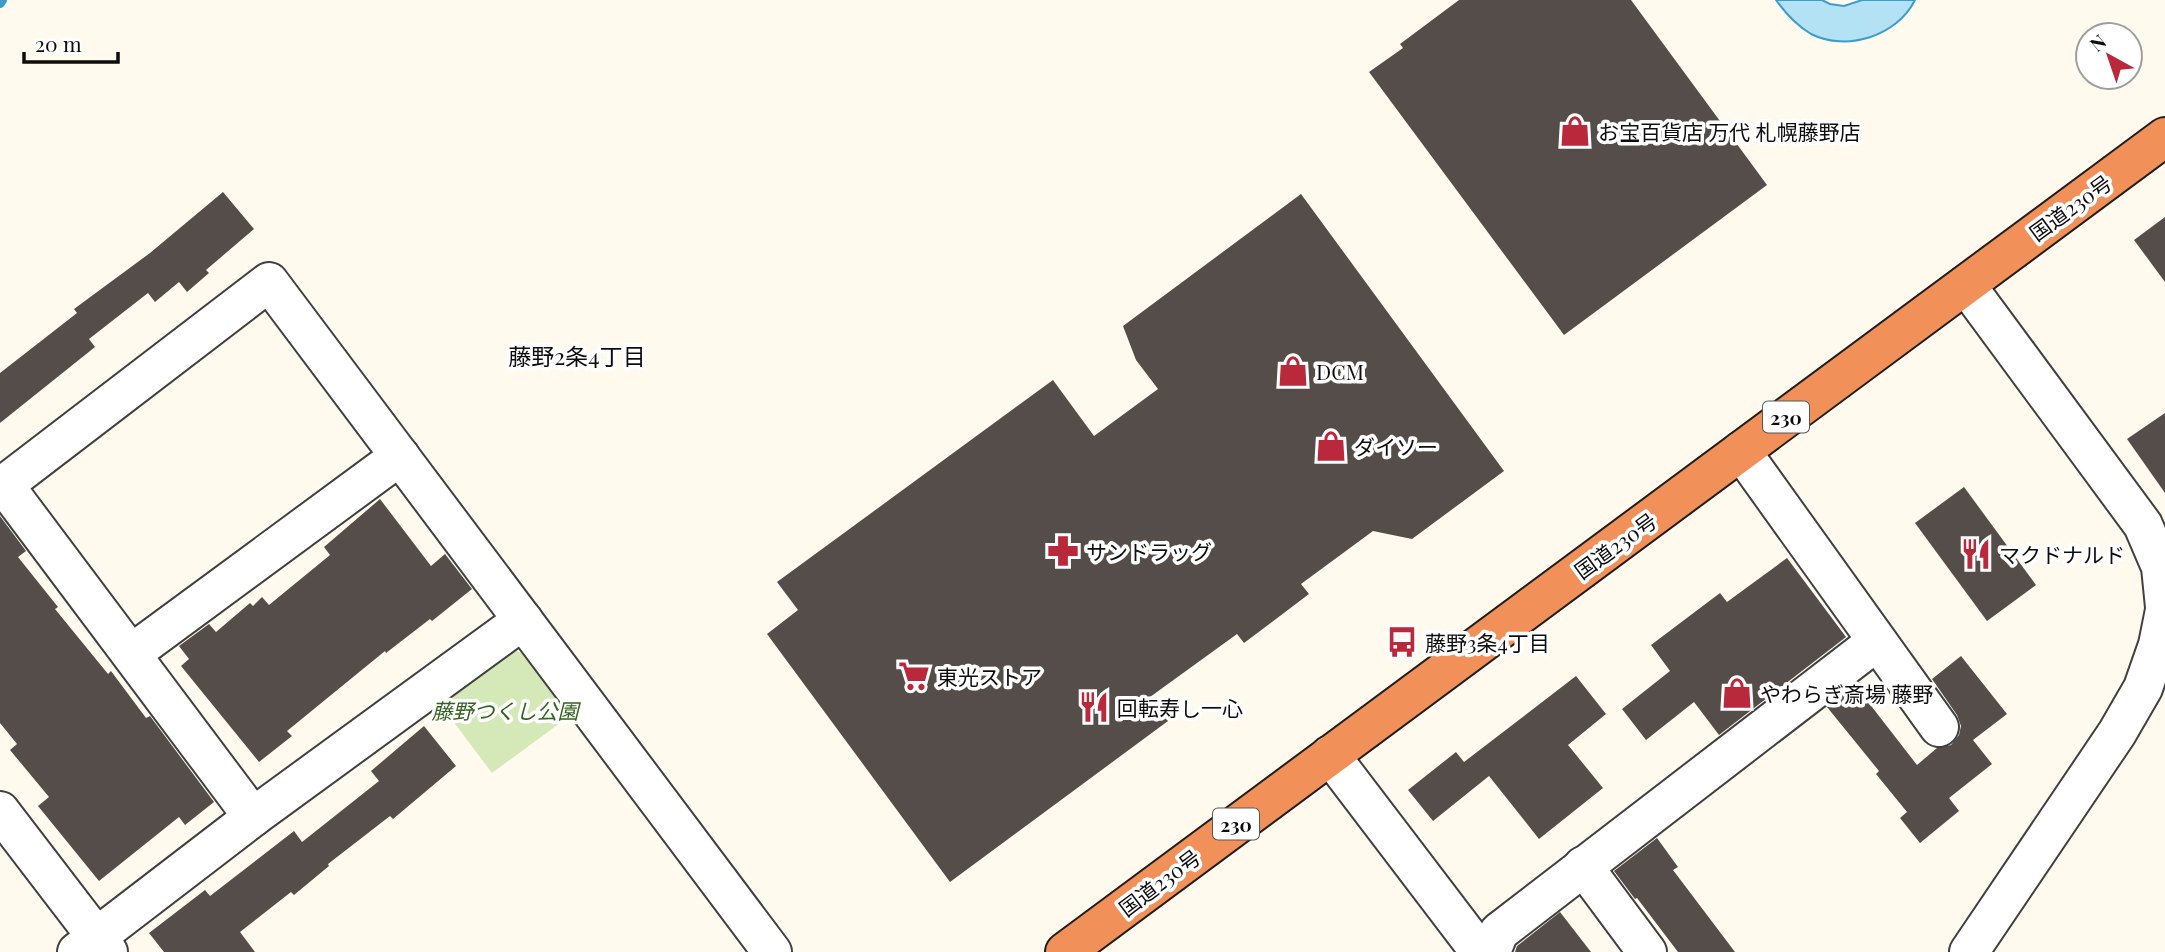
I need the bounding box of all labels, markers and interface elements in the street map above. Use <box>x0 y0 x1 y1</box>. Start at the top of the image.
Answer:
scale bar <box>24 21 119 65</box>
north arrow <box>2074 21 2144 91</box>
text: N <box>2084 28 2111 57</box>
text: 20 m <box>35 29 82 57</box>
shop icon: お宝百貨店 万代 札幌藤野店 <box>1558 114 1592 148</box>
place label: お宝百貨店 万代 札幌藤野店 <box>1598 117 1860 145</box>
street label: 国道230号 <box>2023 168 2117 246</box>
district label: 藤野2条4丁目 <box>508 340 646 371</box>
shop icon: DCM <box>1276 354 1310 388</box>
place label: DCM <box>1316 357 1364 385</box>
road number: 230 <box>1763 402 1809 432</box>
shop icon: ダイソー <box>1314 429 1348 463</box>
place label: ダイソー <box>1354 432 1438 460</box>
street label: 国道230号 <box>1568 506 1662 584</box>
pharmacy icon: サンドラッグ <box>1046 534 1080 568</box>
place label: サンドラッグ <box>1086 537 1212 565</box>
restaurant icon: マクドナルド <box>1959 537 1993 571</box>
place label: マクドナルド <box>1999 540 2125 568</box>
bus stop icon: 藤野3条4丁目 <box>1385 625 1419 659</box>
place label: 藤野3条4丁目 <box>1425 628 1550 656</box>
supermarket icon: 東光ストア <box>897 659 931 693</box>
place label: 東光ストア <box>937 662 1042 690</box>
shop icon: やわらぎ斎場 藤野 <box>1720 676 1754 710</box>
place label: やわらぎ斎場 藤野 <box>1760 679 1933 707</box>
restaurant icon: 回転寿し一心 <box>1077 690 1111 724</box>
place label: 回転寿し一心 <box>1117 693 1243 721</box>
park label: 藤野つくし公園 <box>432 696 581 724</box>
road number: 230 <box>1213 808 1259 839</box>
street label: 国道230号 <box>1113 842 1205 922</box>

